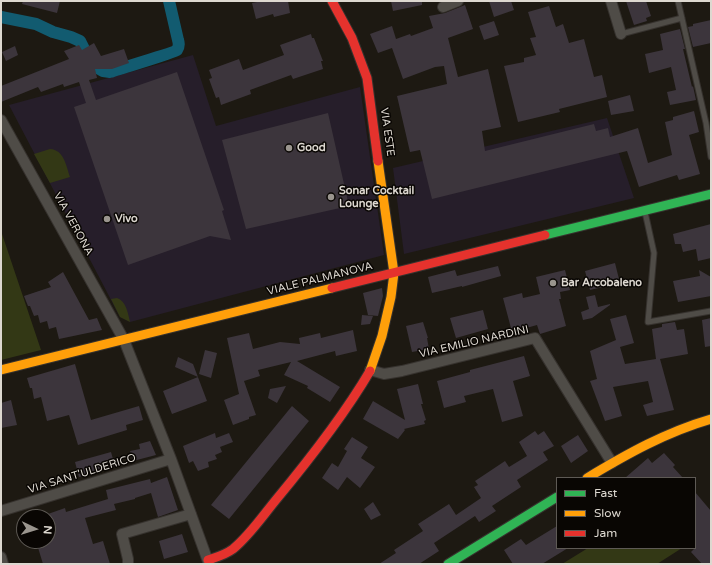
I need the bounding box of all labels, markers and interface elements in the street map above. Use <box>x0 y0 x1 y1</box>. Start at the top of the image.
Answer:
street label: VIA ESTE <box>377 107 397 157</box>
place label: Good <box>297 141 326 155</box>
marker: Good <box>284 143 294 153</box>
place label: Sonar Cocktail Lounge <box>339 184 414 210</box>
street label: VIA VERONA <box>50 190 96 258</box>
marker: Sonar Cocktail Lounge <box>326 192 336 202</box>
place label: Vivo <box>115 212 138 226</box>
marker: Vivo <box>102 214 112 224</box>
street label: VIALE PALMANOVA <box>266 259 374 299</box>
place label: Bar Arcobaleno <box>561 276 642 290</box>
marker: Bar Arcobaleno <box>548 278 558 288</box>
street label: VIA EMILIO NARDINI <box>418 323 530 361</box>
street label: VIA SANT'ULDERICO <box>26 451 138 497</box>
legend <box>556 477 696 549</box>
text: Fast <box>594 486 617 500</box>
text: Slow <box>594 506 621 520</box>
north arrow <box>16 509 56 549</box>
text: N <box>41 525 54 535</box>
text: Jam <box>594 526 617 540</box>

